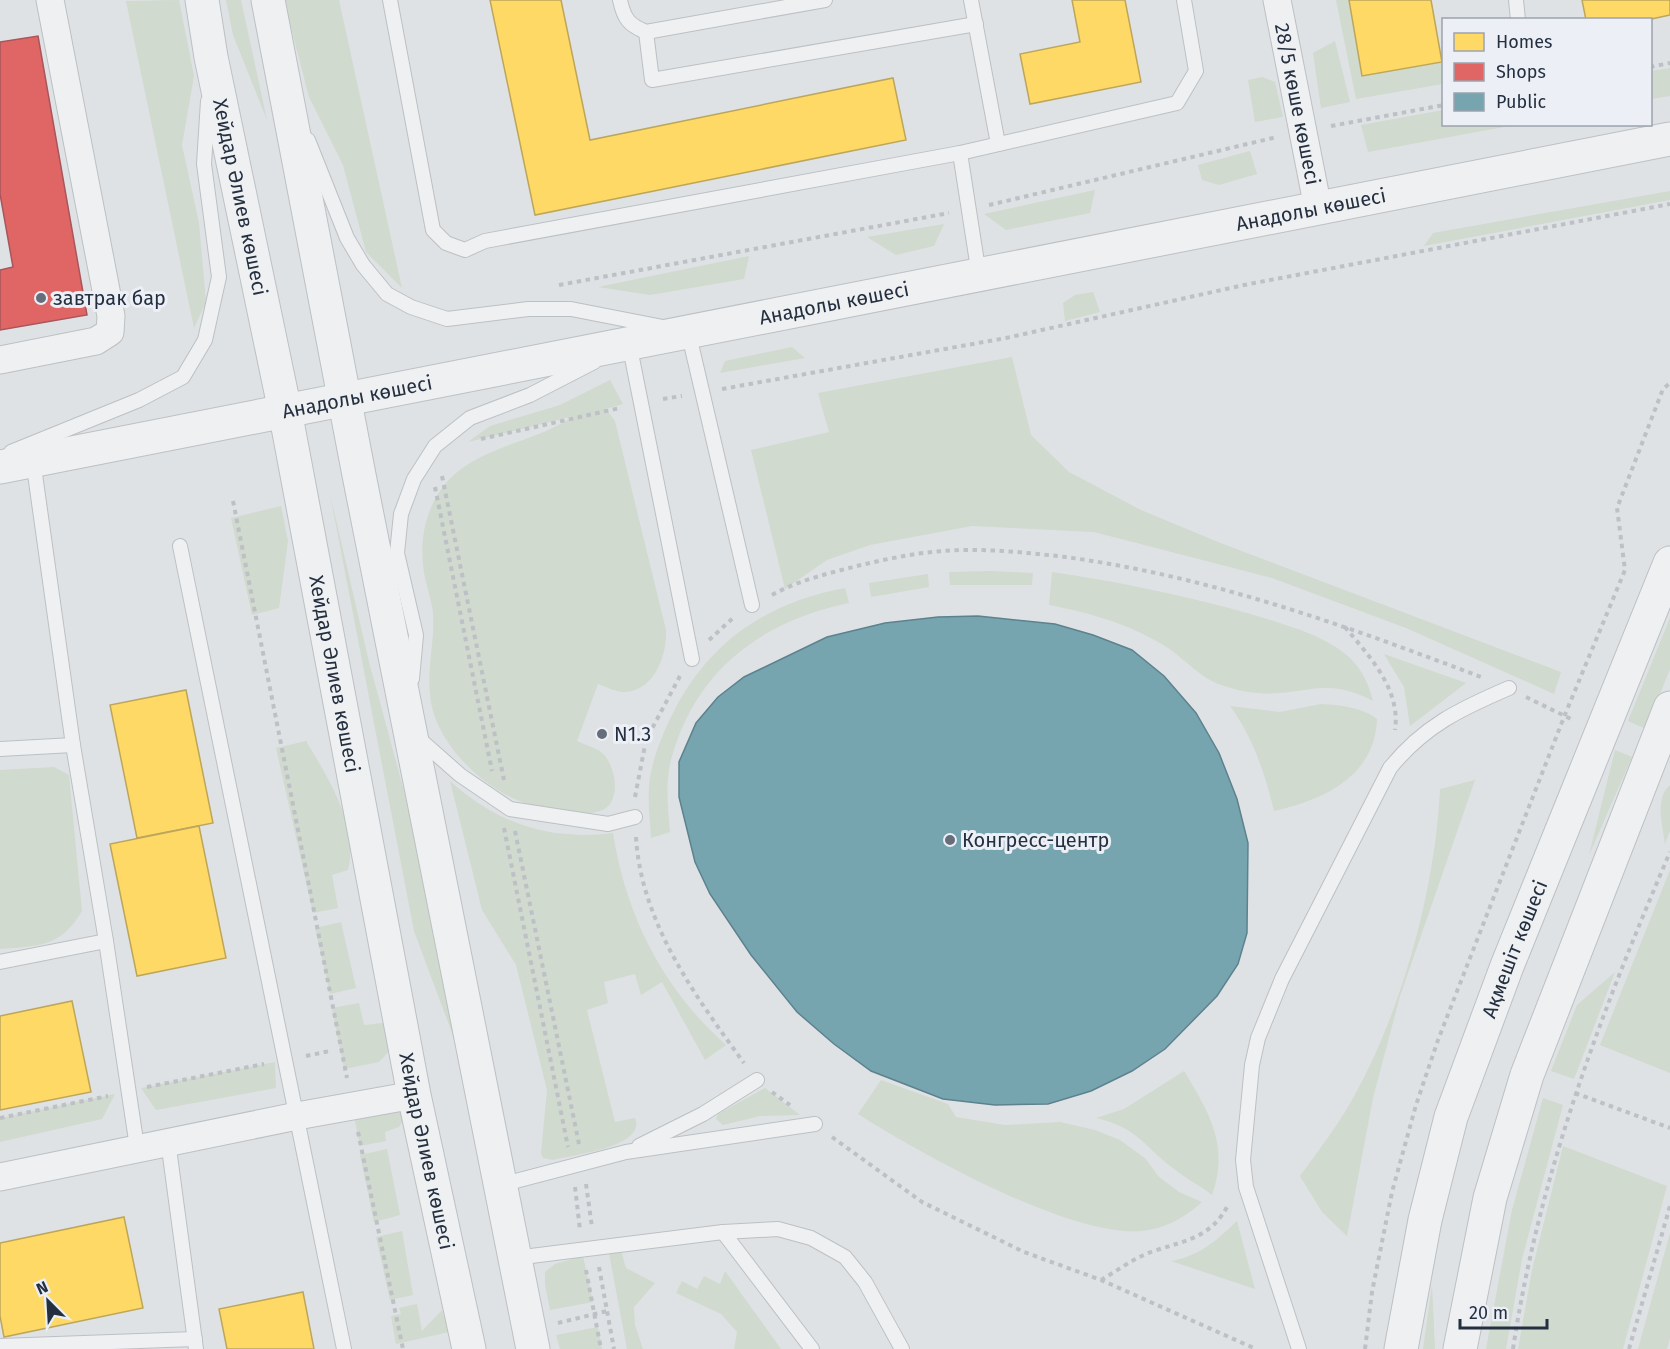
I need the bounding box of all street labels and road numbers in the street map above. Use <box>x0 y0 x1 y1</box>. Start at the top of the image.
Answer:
street label: 28/5 көше көшесі <box>1270 21 1325 187</box>
street label: Хейдар Әлиев көшесі <box>208 97 273 298</box>
street label: Анадолы көшесі <box>1234 183 1388 236</box>
street label: Анадолы көшесі <box>757 277 911 330</box>
street label: Анадолы көшесі <box>280 370 434 423</box>
street label: Хейдар Әлиев көшесі <box>304 573 365 775</box>
street label: Ақмешіт көшесі <box>1477 877 1552 1021</box>
street label: Хейдар Әлиев көшесі <box>394 1051 459 1252</box>

